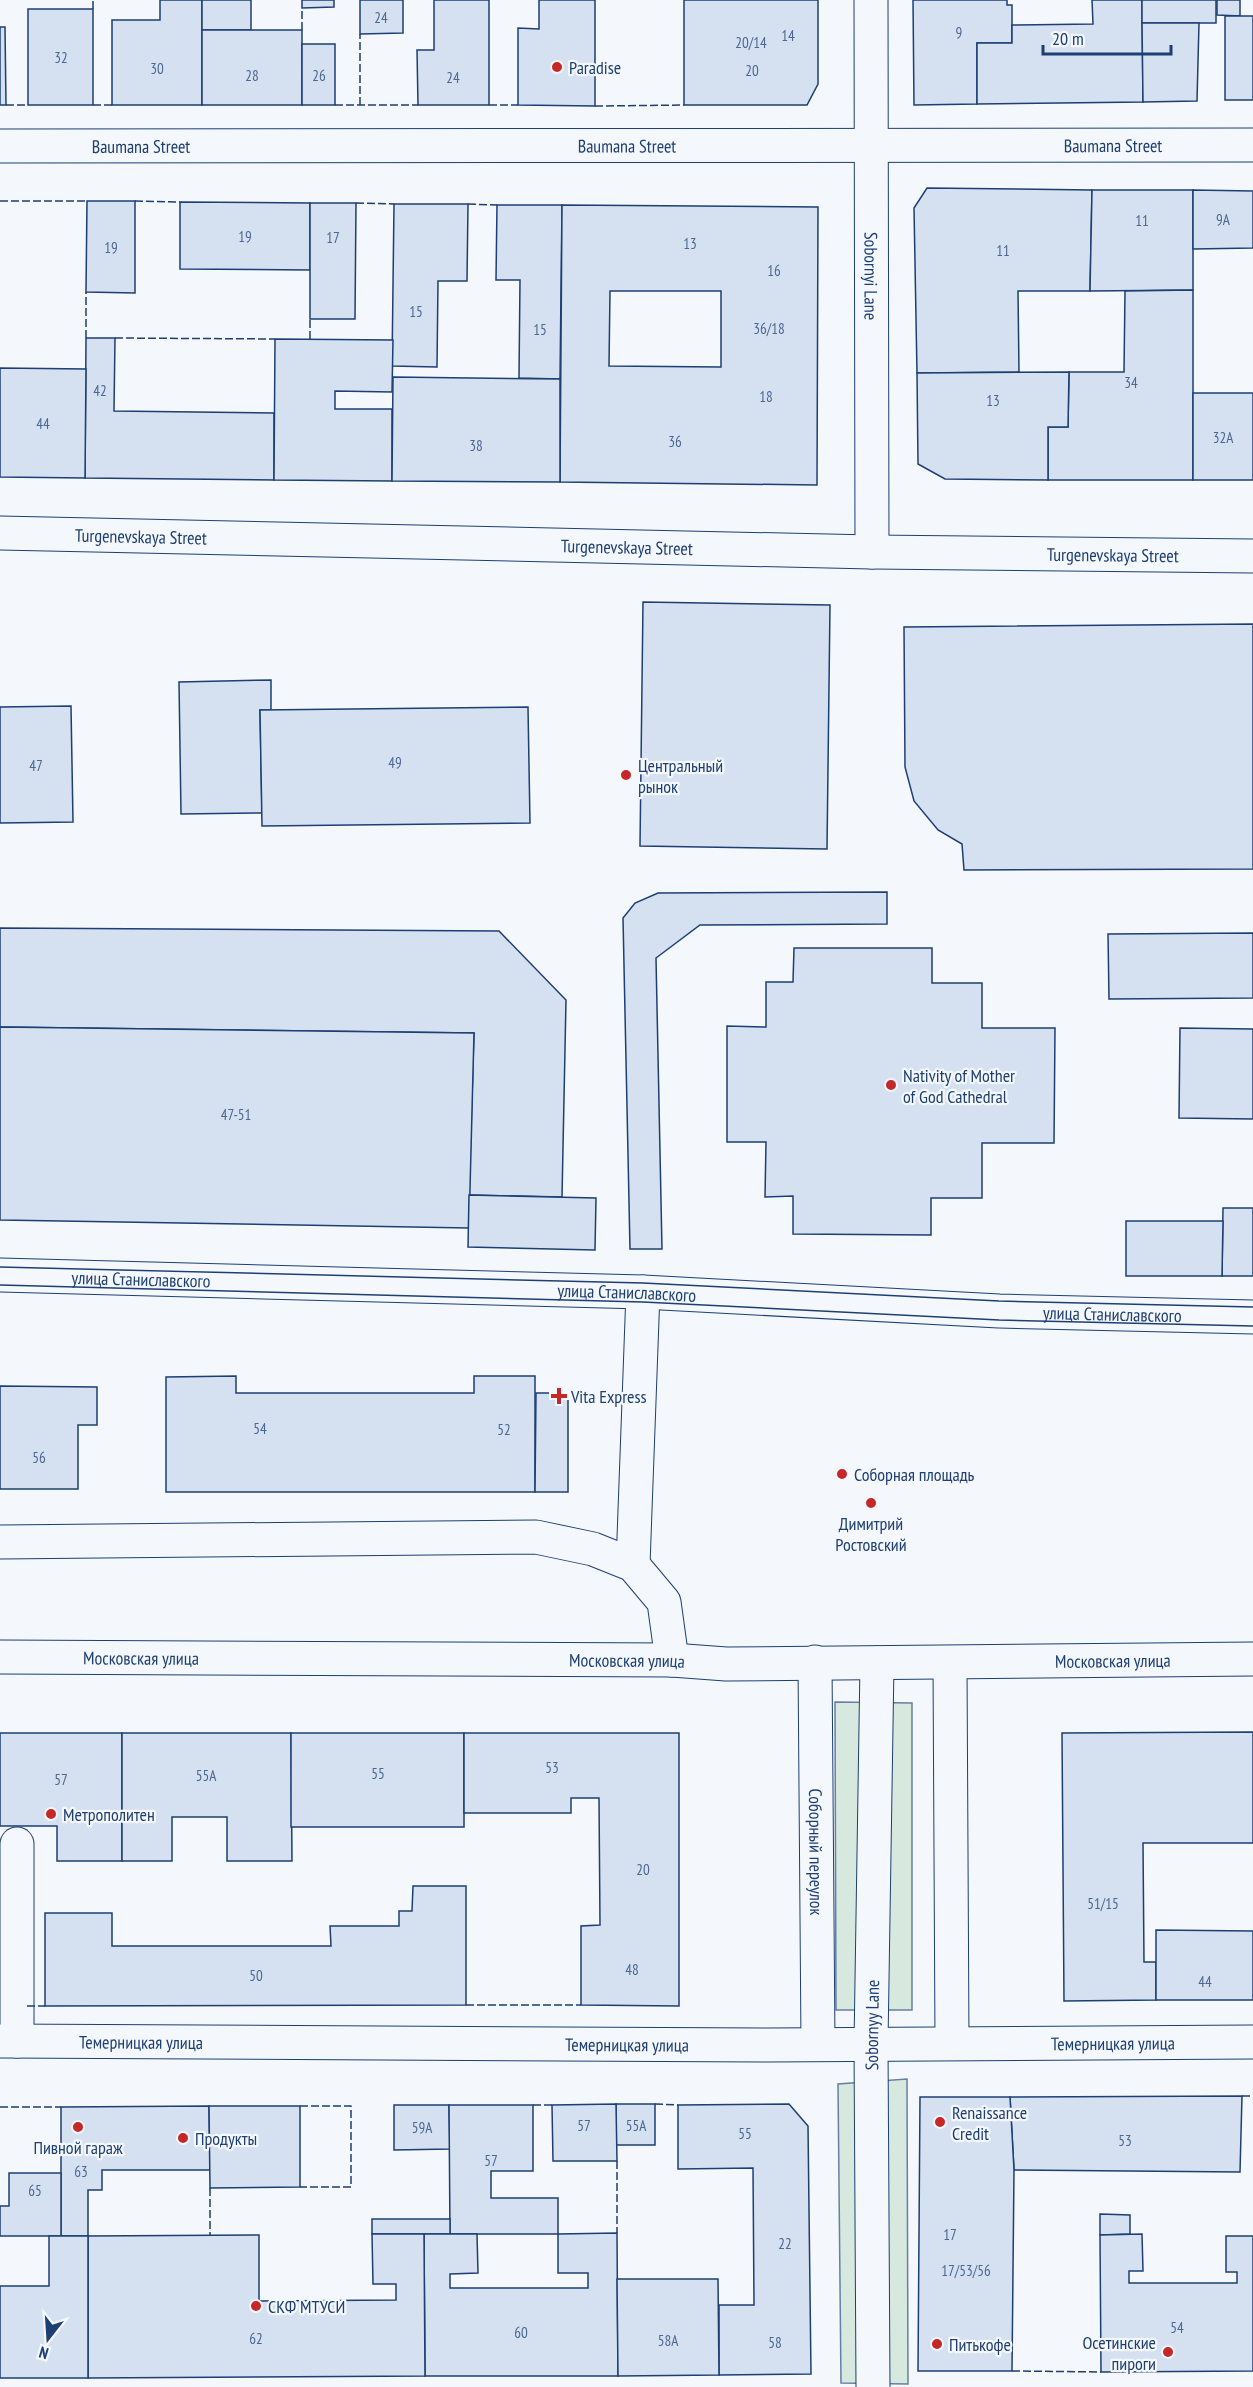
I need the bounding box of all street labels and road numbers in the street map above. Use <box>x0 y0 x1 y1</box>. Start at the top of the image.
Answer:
street label: Baumana Street <box>92 134 190 157</box>
street label: Baumana Street <box>578 134 676 157</box>
street label: Baumana Street <box>1064 134 1162 157</box>
street label: Sobornyi Lane <box>860 232 883 320</box>
street label: Turgenevskaya Street <box>75 523 207 549</box>
street label: Turgenevskaya Street <box>561 534 693 560</box>
street label: Turgenevskaya Street <box>1047 542 1179 567</box>
street label: улица Станиславского <box>71 1265 211 1292</box>
street label: улица Станиславского <box>557 1278 697 1306</box>
street label: улица Станиславского <box>1043 1301 1182 1327</box>
street label: Московская улица <box>83 1646 199 1669</box>
street label: Московская улица <box>569 1648 686 1672</box>
street label: Московская улица <box>1055 1648 1171 1672</box>
street label: Соборный переулок <box>804 1788 828 1916</box>
street label: Sobornyy Lane <box>859 1979 884 2070</box>
street label: Темерницкая улица <box>79 2030 203 2054</box>
street label: Темерницкая улица <box>1051 2031 1175 2055</box>
street label: Темерницкая улица <box>565 2032 689 2056</box>

